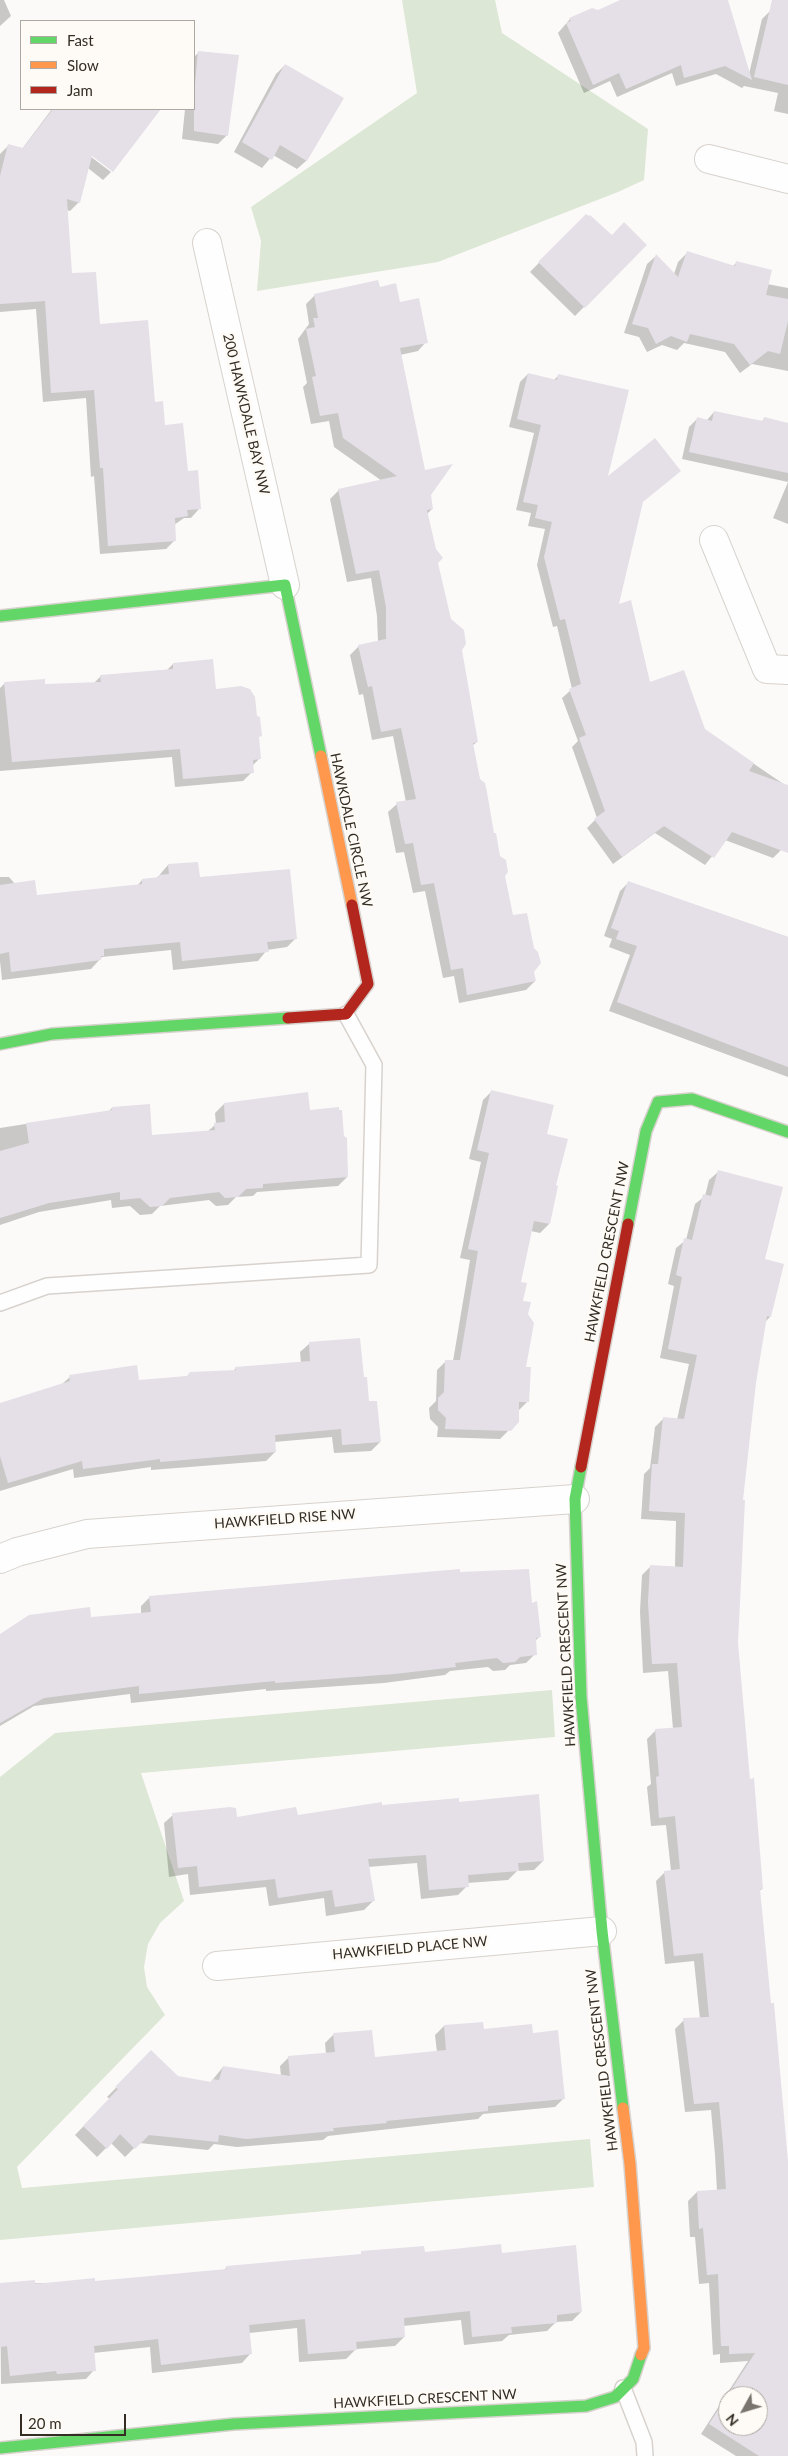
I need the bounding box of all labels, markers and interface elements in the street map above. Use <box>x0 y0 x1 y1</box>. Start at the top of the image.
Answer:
legend <box>20 20 195 110</box>
text: Fast <box>67 31 94 49</box>
text: Slow <box>67 56 99 74</box>
text: Jam <box>67 81 93 99</box>
street label: 200 HAWKDALE BAY NW <box>219 332 273 496</box>
street label: HAWKDALE CIRCLE NW <box>326 751 376 909</box>
street label: HAWKFIELD CRESCENT NW <box>581 1160 633 1344</box>
street label: HAWKFIELD RISE NW <box>214 1506 356 1532</box>
street label: HAWKFIELD CRESCENT NW <box>553 1563 579 1747</box>
street label: HAWKFIELD PLACE NW <box>332 1933 488 1963</box>
street label: HAWKFIELD CRESCENT NW <box>582 1968 622 2152</box>
street label: HAWKFIELD CRESCENT NW <box>333 2386 517 2412</box>
north arrow <box>718 2386 768 2436</box>
scale bar <box>22 2404 129 2436</box>
text: N <box>722 2411 742 2430</box>
text: 20 m <box>28 2414 62 2432</box>

